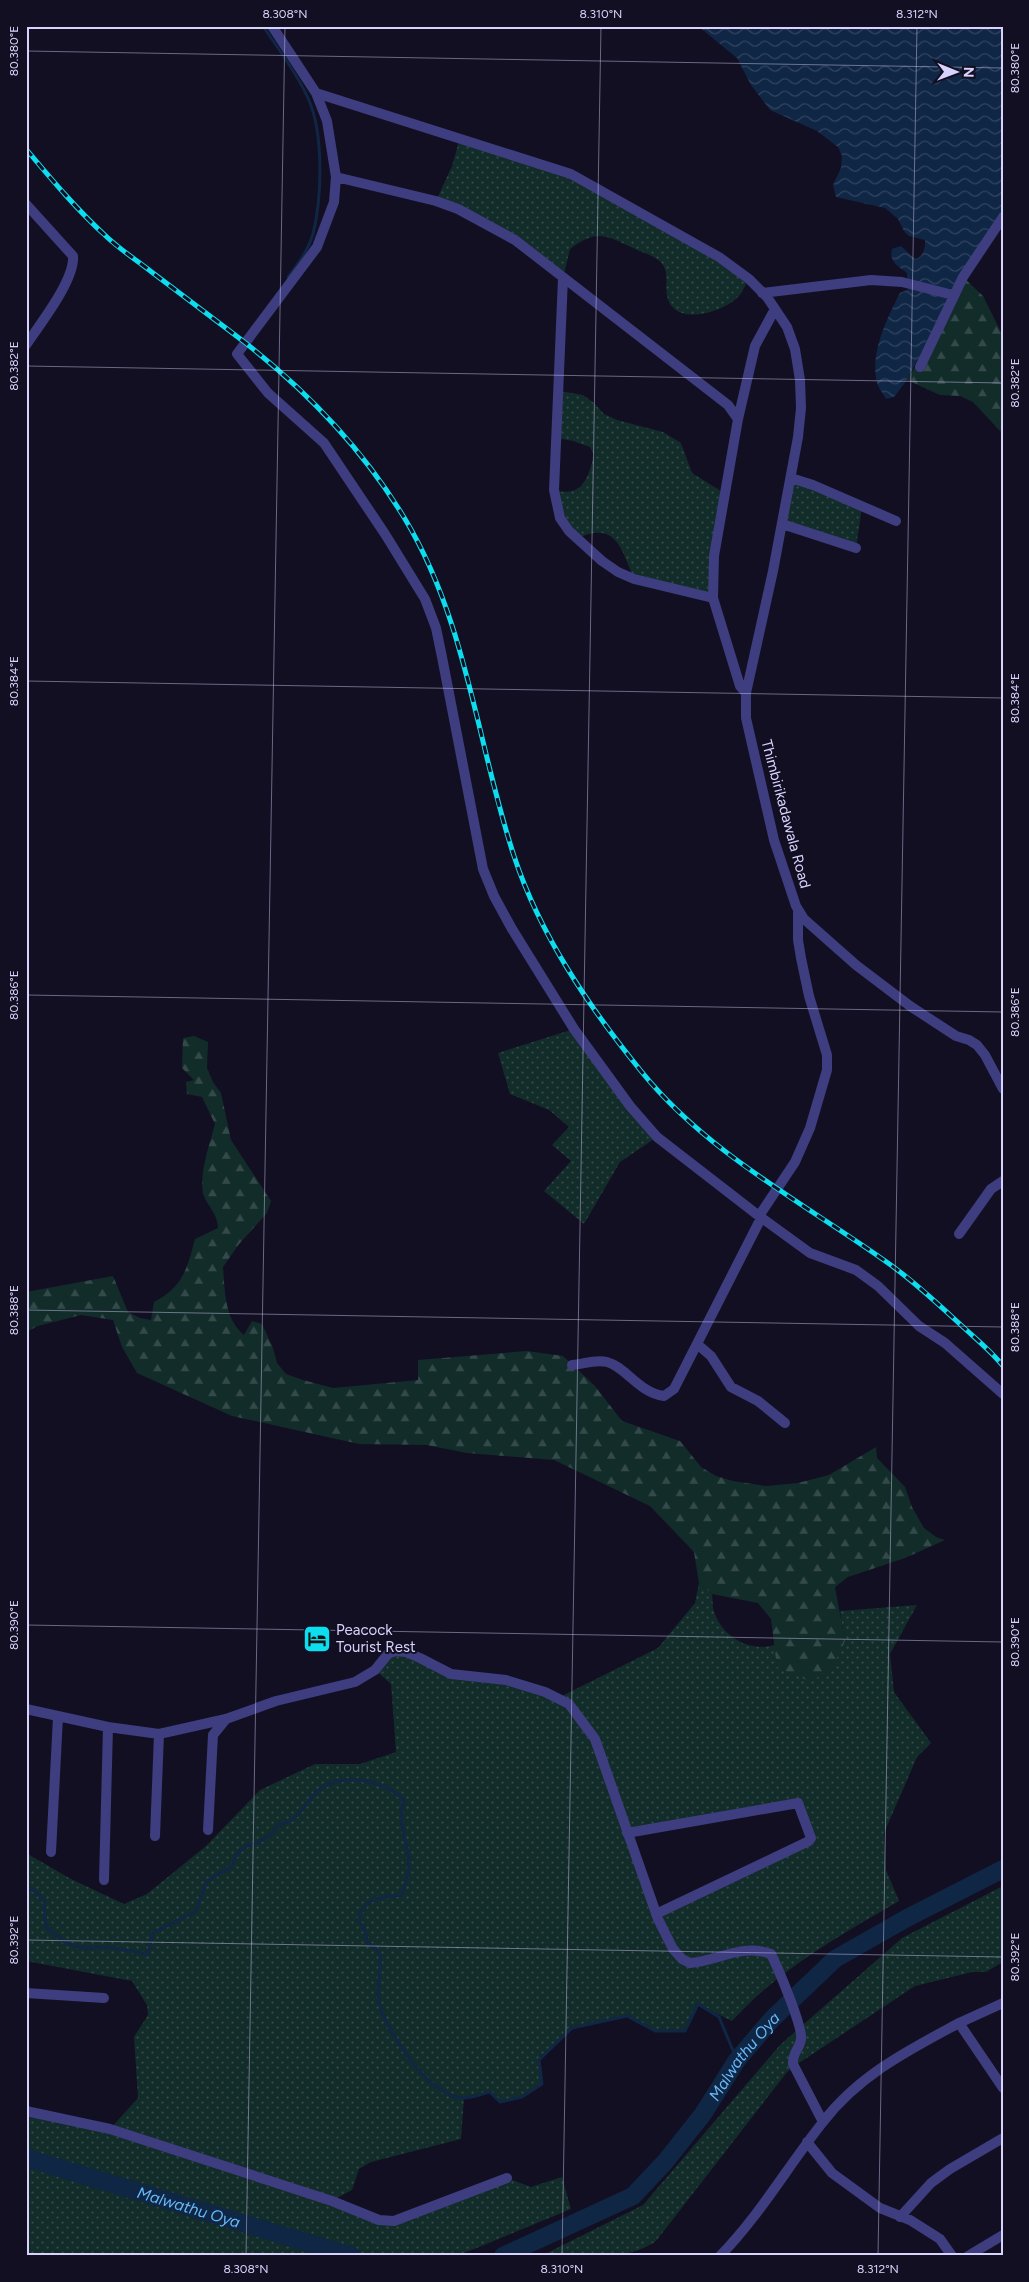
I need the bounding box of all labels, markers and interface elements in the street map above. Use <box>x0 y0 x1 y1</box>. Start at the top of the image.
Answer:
text: 8.308°N <box>262 7 308 21</box>
text: 8.310°N <box>580 7 622 21</box>
text: 8.312°N <box>896 7 938 21</box>
text: 80.380°E <box>7 26 21 76</box>
text: 80.380°E <box>1008 43 1022 93</box>
north arrow <box>932 48 982 98</box>
text: N <box>960 67 977 78</box>
text: 80.382°E <box>7 341 21 391</box>
text: 80.382°E <box>1008 358 1022 408</box>
text: 80.384°E <box>7 656 21 706</box>
text: 80.384°E <box>1008 673 1022 723</box>
street label: Thimbirikadawala Road <box>757 738 815 890</box>
text: 80.386°E <box>7 970 21 1020</box>
text: 80.386°E <box>1008 987 1022 1037</box>
text: 80.388°E <box>7 1285 21 1335</box>
text: 80.388°E <box>1008 1302 1022 1352</box>
text: 80.390°E <box>7 1600 21 1650</box>
text: 80.390°E <box>1008 1617 1022 1667</box>
place label: Peacock Tourist Rest <box>336 1621 416 1656</box>
hotel icon: Peacock Tourist Rest <box>302 1624 332 1654</box>
text: 80.392°E <box>7 1915 21 1965</box>
text: 80.392°E <box>1008 1932 1022 1982</box>
water label: Malwathu Oya <box>704 2008 783 2104</box>
water label: Malwathu Oya <box>135 2183 242 2231</box>
text: 8.308°N <box>223 2262 269 2276</box>
text: 8.310°N <box>541 2262 583 2276</box>
text: 8.312°N <box>857 2262 899 2276</box>

